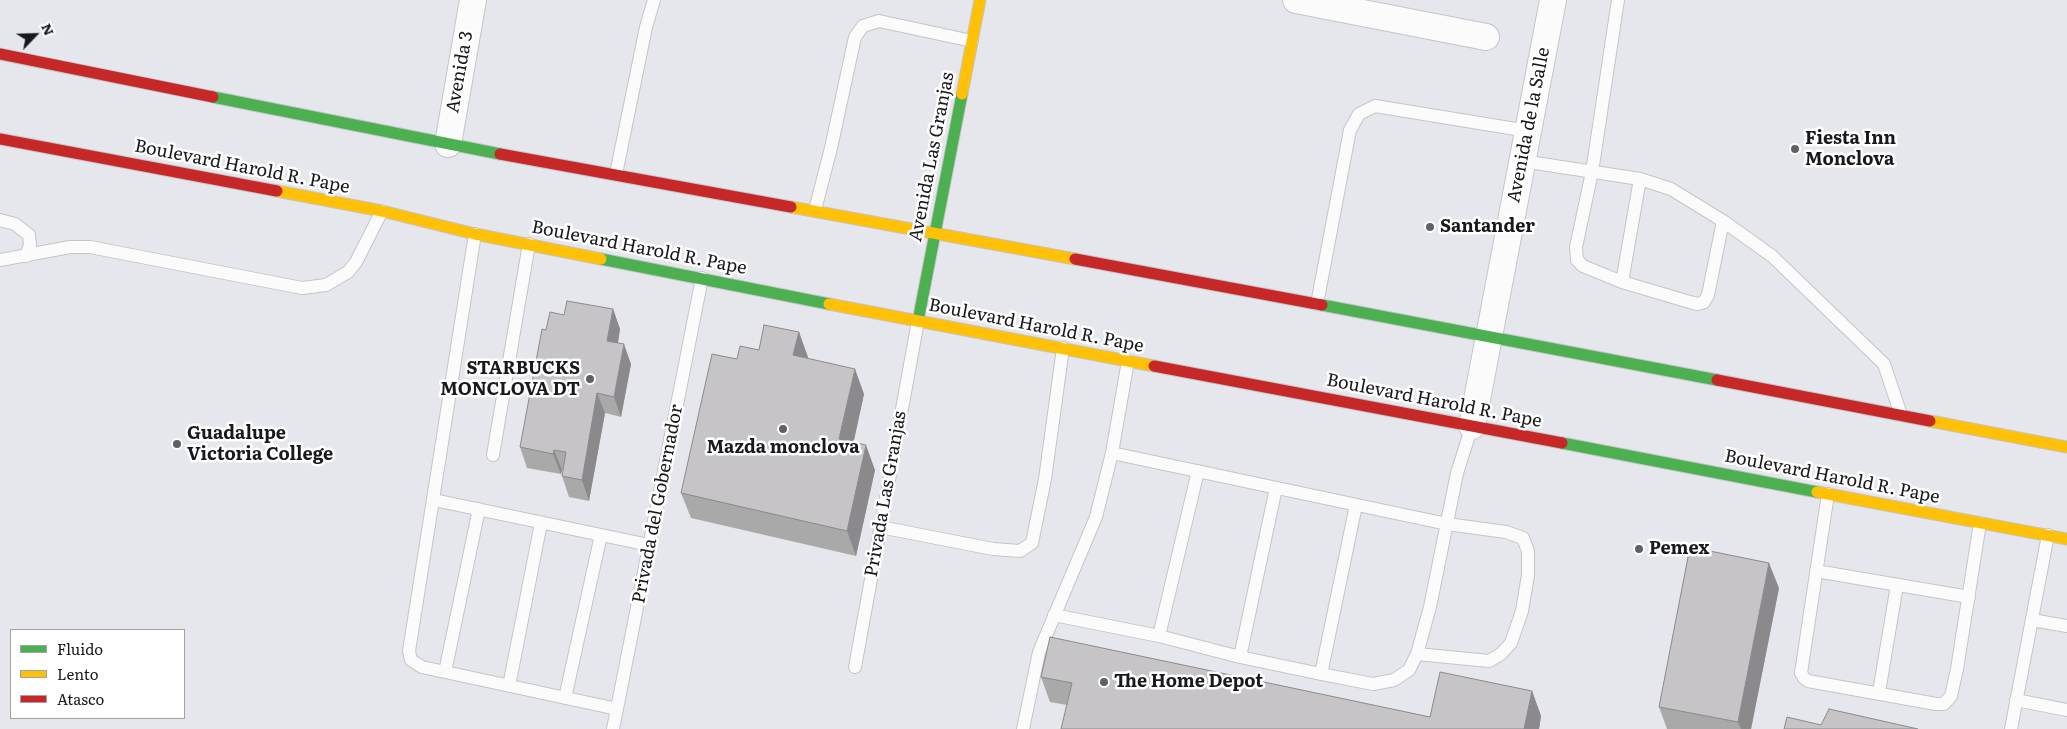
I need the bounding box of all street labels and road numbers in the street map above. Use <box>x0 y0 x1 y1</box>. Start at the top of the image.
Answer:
street label: Avenida 3 <box>442 29 478 115</box>
street label: Avenida de la Salle <box>1503 45 1555 205</box>
street label: Avenida Las Granjas <box>905 70 959 244</box>
street label: Boulevard Harold R. Pape <box>133 136 351 198</box>
street label: Boulevard Harold R. Pape <box>530 217 748 279</box>
street label: Boulevard Harold R. Pape <box>927 295 1145 357</box>
street label: Boulevard Harold R. Pape <box>1325 370 1543 432</box>
street label: Privada del Gobernador <box>628 403 688 605</box>
street label: Privada Las Granjas <box>861 409 911 579</box>
street label: Boulevard Harold R. Pape <box>1723 446 1941 508</box>

